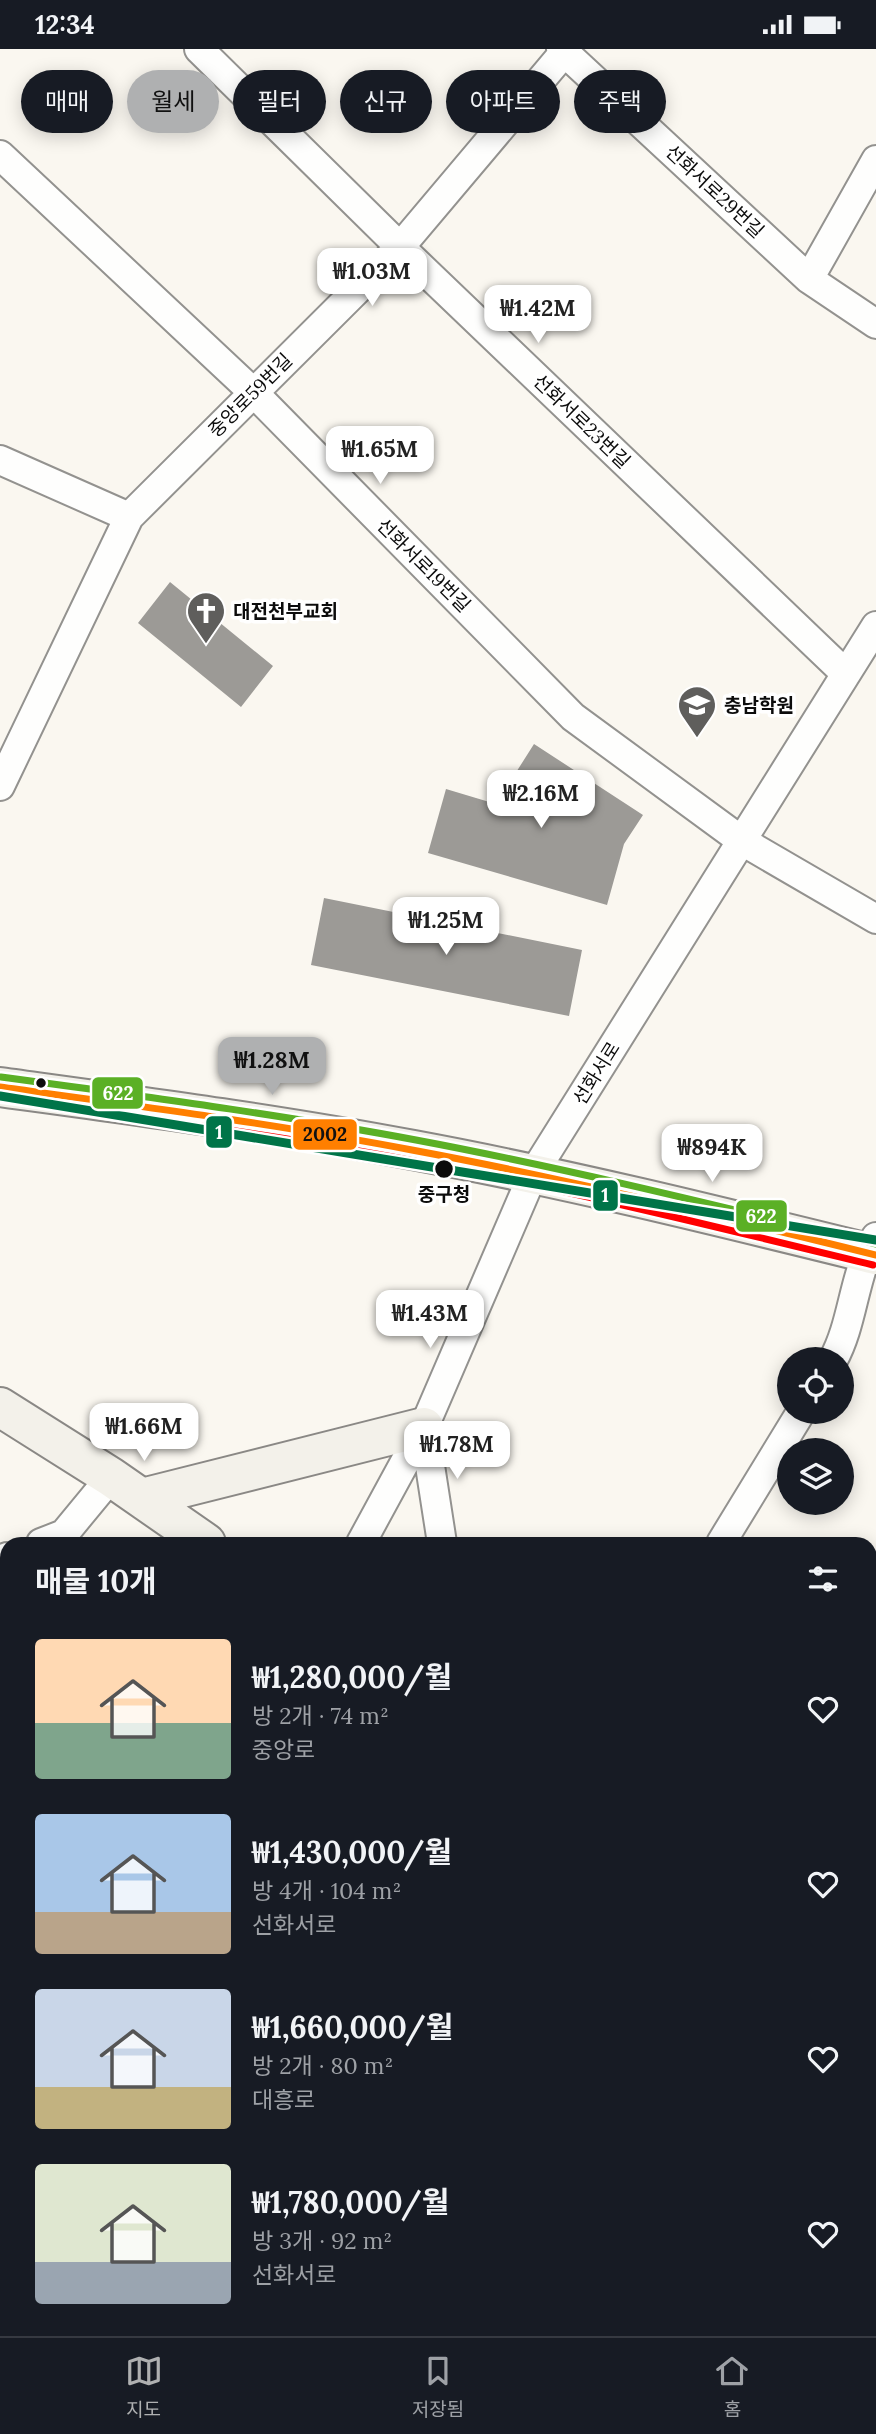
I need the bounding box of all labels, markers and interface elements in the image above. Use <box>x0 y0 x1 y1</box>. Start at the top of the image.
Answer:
text: 12:34 <box>35 8 95 41</box>
chip: 매매 <box>21 70 113 133</box>
chip: 월세 <box>127 70 219 133</box>
chip: 필터 <box>233 70 326 133</box>
chip: 신규 <box>340 70 432 133</box>
chip: 아파트 <box>446 70 560 133</box>
chip: 주택 <box>574 70 666 133</box>
street label: 선화서로29번길 <box>661 139 769 243</box>
pin: ₩1.03M <box>315 249 429 308</box>
text: ₩1.03M <box>333 256 411 285</box>
pin: ₩1.42M <box>481 285 595 345</box>
text: ₩1.42M <box>500 293 576 322</box>
street label: 중앙로59번길 <box>203 348 297 442</box>
street label: 선화서로23번길 <box>529 369 635 473</box>
pin: ₩1.65M <box>323 427 437 486</box>
text: ₩1.65M <box>342 434 418 463</box>
street label: 선화서로19번길 <box>372 513 476 617</box>
church icon: 대전천부교회 <box>185 590 227 645</box>
place label: 대전천부교회 <box>233 599 338 623</box>
school or university icon: 충남학원 <box>676 684 718 739</box>
place label: 충남학원 <box>724 693 794 717</box>
pin: ₩2.16M <box>484 771 598 830</box>
text: ₩2.16M <box>503 778 579 807</box>
pin: ₩1.25M <box>389 897 503 957</box>
text: ₩1.25M <box>408 905 484 934</box>
pin: ₩1.28M <box>215 1037 329 1097</box>
street label: 선화서로 <box>567 1037 625 1109</box>
text: ₩1.28M <box>234 1045 310 1074</box>
unlabelled marker <box>34 1076 48 1090</box>
line badge: 622 <box>91 1076 144 1110</box>
text: 622 <box>102 1081 134 1105</box>
line badge: 1 <box>205 1115 233 1149</box>
line badge: 2002 <box>292 1118 358 1151</box>
text: 1 <box>215 1120 223 1144</box>
text: 2002 <box>303 1122 347 1146</box>
pin: ₩894K <box>663 1125 761 1184</box>
text: ₩894K <box>678 1132 746 1161</box>
marker: 중구청 <box>433 1158 455 1180</box>
line badge: 1 <box>592 1179 619 1212</box>
place label: 중구청 <box>418 1182 470 1206</box>
text: 1 <box>601 1183 609 1207</box>
line badge: 622 <box>735 1199 788 1233</box>
text: 622 <box>745 1204 777 1228</box>
pin: ₩1.43M <box>373 1291 487 1350</box>
text: ₩1.43M <box>392 1298 468 1327</box>
map controls <box>777 1347 854 1515</box>
button: locate <box>777 1347 854 1424</box>
pin: ₩1.66M <box>87 1403 201 1463</box>
text: ₩1.66M <box>105 1411 183 1440</box>
pin: ₩1.78M <box>400 1421 514 1481</box>
text: ₩1.78M <box>420 1429 494 1458</box>
button: layers <box>777 1438 854 1515</box>
icon: filters <box>804 1560 842 1598</box>
text: 매물 10개 <box>35 1562 157 1600</box>
text: ₩1,280,000/월 <box>252 1658 452 1696</box>
icon: home <box>91 1667 175 1751</box>
icon: heart <box>804 1690 842 1728</box>
text: 방 2개 · 74 m² <box>252 1701 389 1730</box>
text: 중앙로 <box>252 1735 315 1764</box>
text: ₩1,430,000/월 <box>252 1833 452 1871</box>
icon: home <box>91 1842 175 1926</box>
icon: heart <box>804 1865 842 1903</box>
text: 방 4개 · 104 m² <box>252 1876 401 1905</box>
text: 선화서로 <box>252 1910 337 1939</box>
text: ₩1,660,000/월 <box>252 2008 453 2046</box>
icon: home <box>91 2017 175 2101</box>
icon: heart <box>804 2040 842 2078</box>
text: 방 2개 · 80 m² <box>252 2051 393 2080</box>
text: 대흥로 <box>252 2085 315 2114</box>
text: ₩1,780,000/월 <box>252 2183 449 2221</box>
icon: home <box>91 2192 175 2276</box>
icon: heart <box>804 2215 842 2253</box>
text: 방 3개 · 92 m² <box>252 2226 392 2255</box>
text: 선화서로 <box>252 2260 337 2289</box>
tab: 지도 <box>125 2352 163 2421</box>
tab: 저장됨 <box>412 2352 464 2421</box>
tab: 홈 <box>713 2352 751 2421</box>

